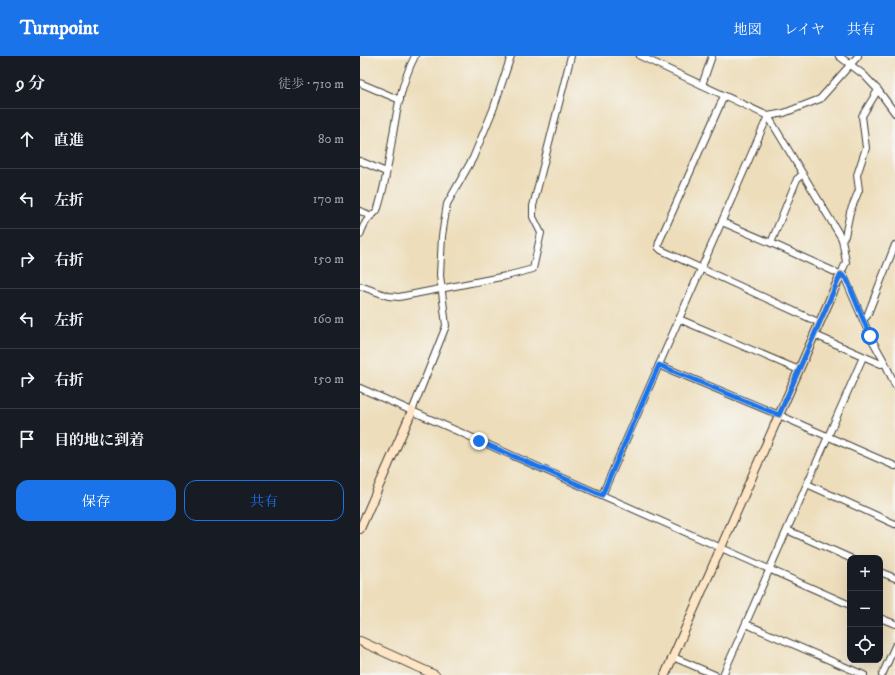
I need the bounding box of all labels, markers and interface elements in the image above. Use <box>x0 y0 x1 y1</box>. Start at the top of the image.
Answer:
text: Turnpoint <box>20 17 99 40</box>
text: 地図 <box>734 21 762 39</box>
text: レイヤ <box>784 21 825 39</box>
text: 共有 <box>847 21 875 39</box>
text: 9 分 <box>16 73 45 95</box>
text: 徒歩 · 710 m <box>278 76 344 92</box>
icon: ahead <box>16 128 38 150</box>
text: 直進 <box>54 131 84 150</box>
text: 80 m <box>318 131 344 147</box>
icon: left <box>16 188 38 210</box>
text: 左折 <box>54 191 84 210</box>
text: 170 m <box>313 191 344 207</box>
icon: right <box>16 248 38 270</box>
text: 右折 <box>54 251 84 270</box>
text: 150 m <box>313 251 344 267</box>
icon: left <box>16 308 38 330</box>
text: 左折 <box>54 311 84 330</box>
text: 160 m <box>313 311 344 327</box>
route start <box>861 327 879 345</box>
icon: right <box>16 368 38 390</box>
text: 右折 <box>54 371 84 390</box>
text: 150 m <box>313 371 344 387</box>
icon: arrive <box>16 428 38 450</box>
text: 目的地に到着 <box>54 431 144 450</box>
route end <box>470 432 488 450</box>
button: 保存 <box>16 480 176 521</box>
button: 共有 <box>184 480 344 521</box>
map controls <box>847 555 883 663</box>
button: + <box>847 555 883 591</box>
button: − <box>847 591 883 627</box>
button: locate <box>847 627 883 663</box>

